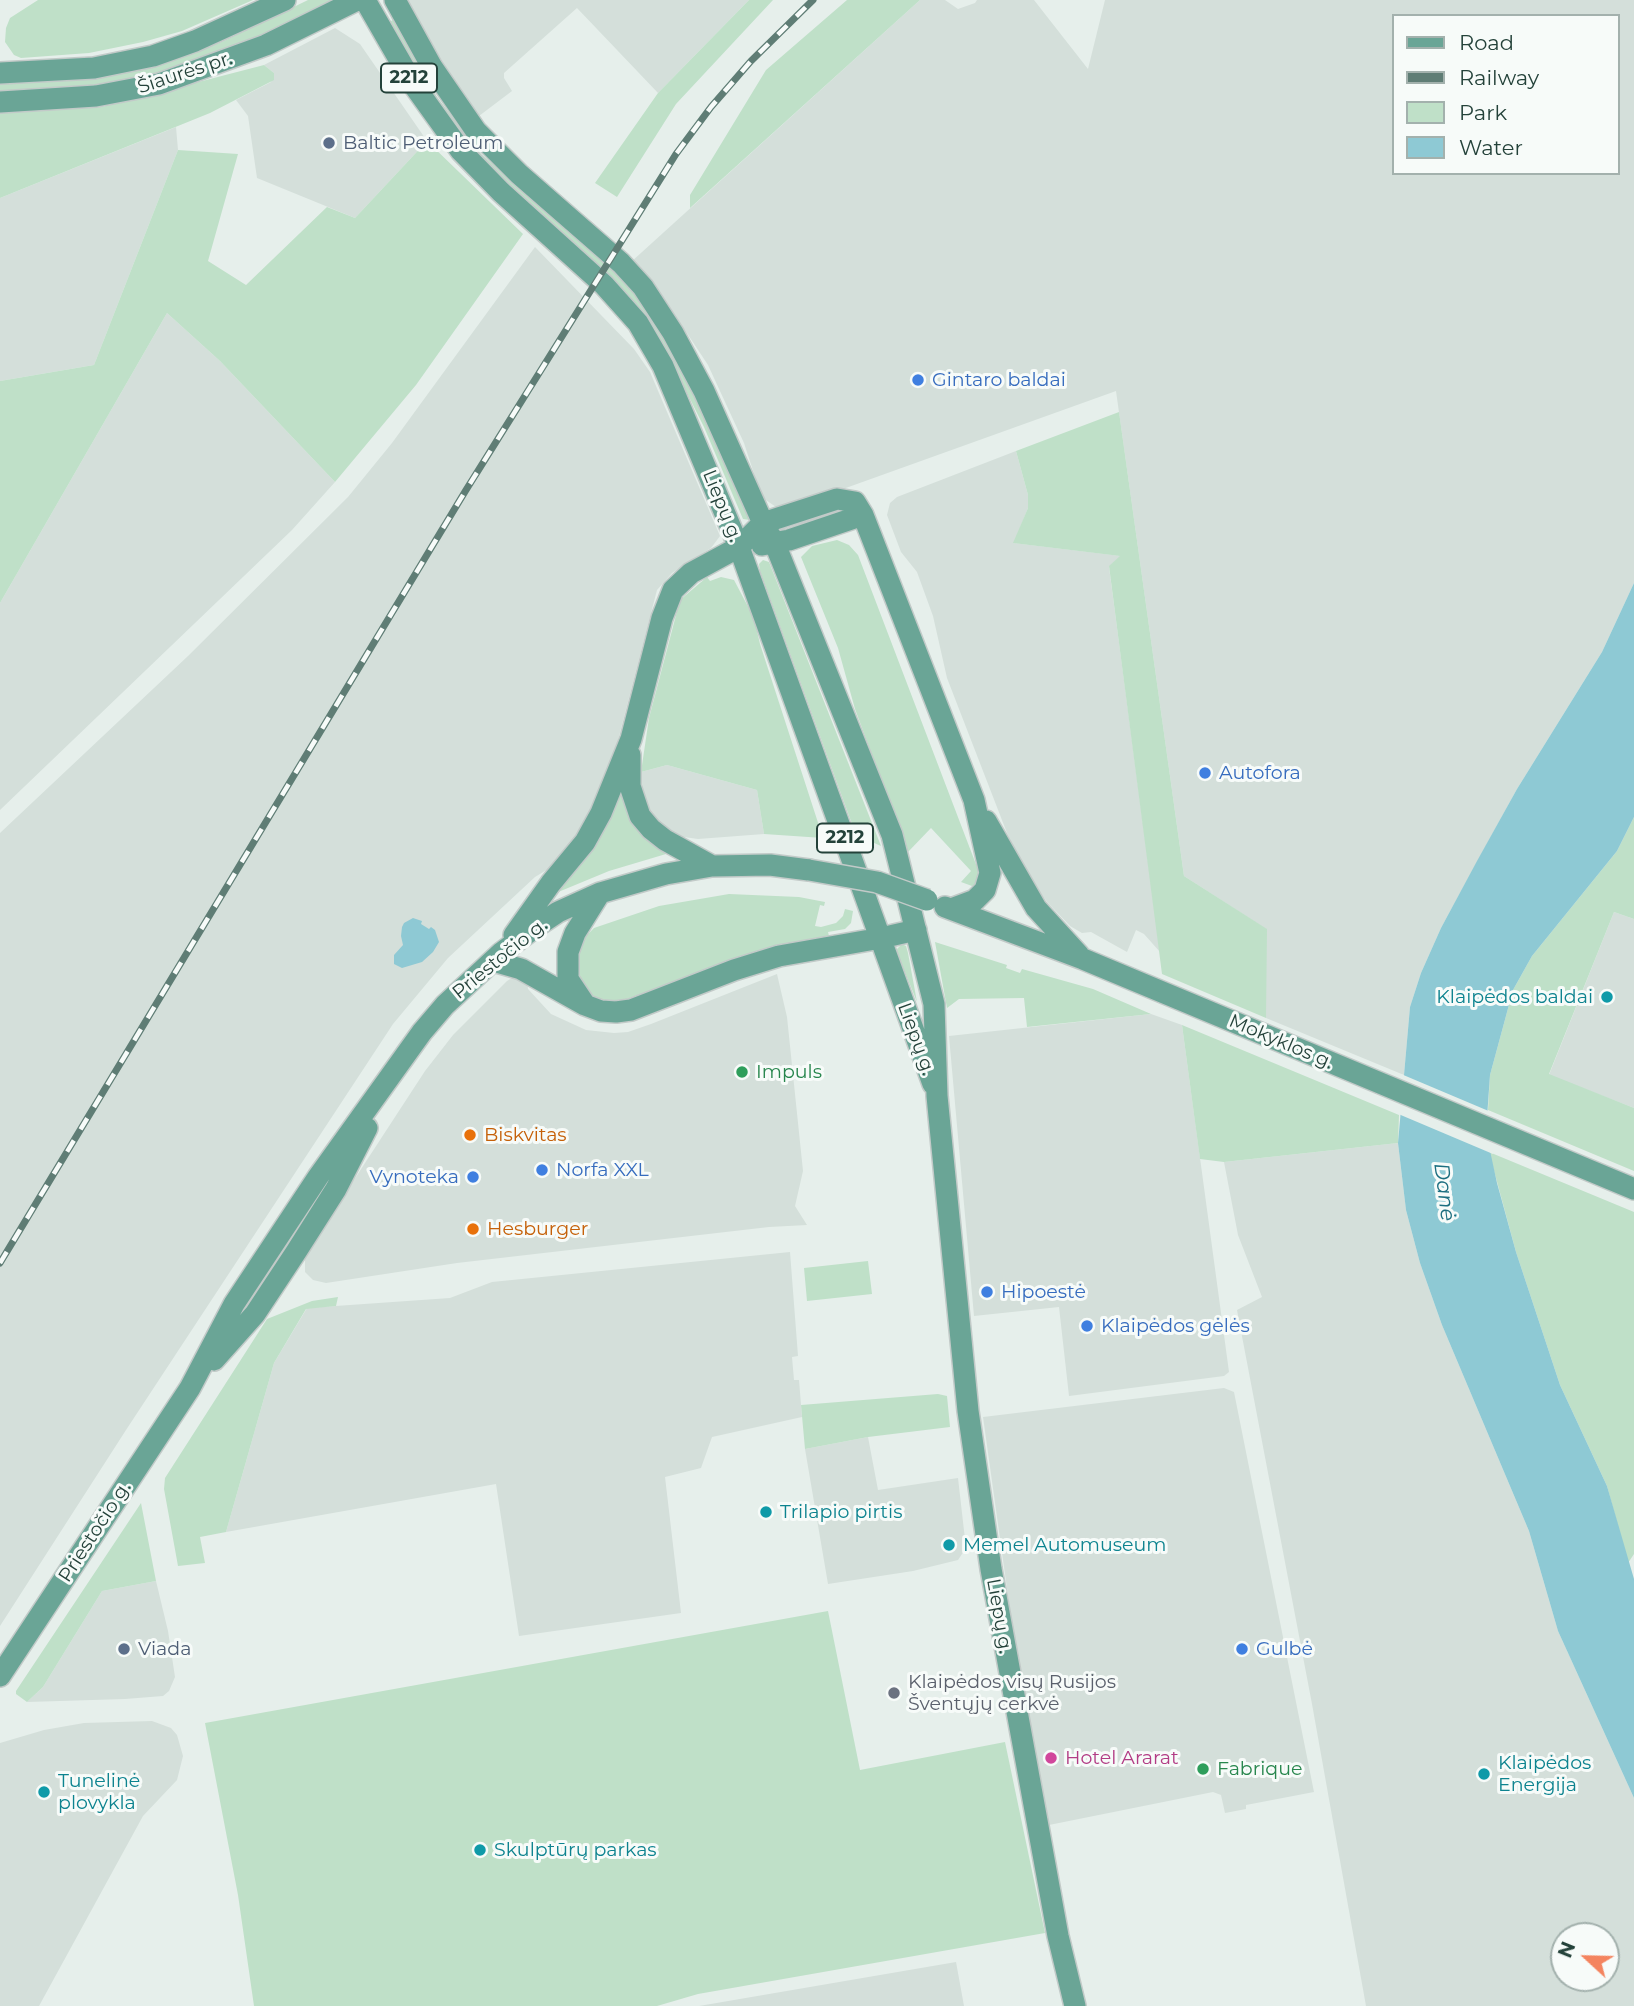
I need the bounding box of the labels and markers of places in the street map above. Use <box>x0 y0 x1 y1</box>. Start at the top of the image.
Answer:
place label: Baltic Petroleum <box>343 132 503 154</box>
marker: Baltic Petroleum <box>321 135 337 151</box>
place label: Gintaro baldai <box>932 369 1066 391</box>
marker: Gintaro baldai <box>910 372 926 388</box>
place label: Autofora <box>1219 762 1301 784</box>
marker: Autofora <box>1197 765 1213 781</box>
place label: Klaipėdos baldai <box>1436 986 1593 1008</box>
marker: Klaipėdos baldai <box>1599 989 1615 1005</box>
place label: Impuls <box>756 1061 822 1083</box>
marker: Impuls <box>734 1064 750 1080</box>
place label: Biskvitas <box>484 1124 567 1146</box>
marker: Biskvitas <box>462 1127 478 1143</box>
place label: Norfa XXL <box>556 1159 649 1181</box>
marker: Norfa XXL <box>534 1162 550 1178</box>
place label: Vynoteka <box>369 1166 459 1188</box>
marker: Vynoteka <box>465 1169 481 1185</box>
place label: Hesburger <box>487 1218 588 1240</box>
marker: Hesburger <box>465 1221 481 1237</box>
place label: Hipoestė <box>1001 1281 1086 1303</box>
marker: Hipoestė <box>979 1284 995 1300</box>
place label: Klaipėdos gėlės <box>1101 1315 1250 1337</box>
marker: Klaipėdos gėlės <box>1079 1318 1095 1334</box>
place label: Trilapio pirtis <box>780 1501 902 1523</box>
marker: Trilapio pirtis <box>758 1504 774 1520</box>
place label: Memel Automuseum <box>963 1534 1166 1556</box>
marker: Memel Automuseum <box>941 1537 957 1553</box>
place label: Viada <box>138 1638 191 1660</box>
place label: Gulbė <box>1256 1638 1313 1660</box>
marker: Viada <box>116 1641 132 1657</box>
marker: Gulbė <box>1234 1641 1250 1657</box>
place label: Klaipėdos visų Rusijos Šventųjų cerkvė <box>908 1671 1116 1715</box>
marker: Klaipėdos visų Rusijos Šventųjų cerkvė <box>886 1685 902 1701</box>
place label: Hotel Ararat <box>1065 1747 1179 1769</box>
marker: Hotel Ararat <box>1043 1750 1059 1766</box>
place label: Klaipėdos Energija <box>1498 1752 1591 1796</box>
place label: Fabrique <box>1217 1758 1302 1780</box>
marker: Fabrique <box>1195 1761 1211 1777</box>
marker: Klaipėdos Energija <box>1476 1766 1492 1782</box>
place label: Tunelinė plovykla <box>58 1770 140 1814</box>
marker: Tunelinė plovykla <box>36 1784 52 1800</box>
place label: Skulptūrų parkas <box>494 1839 657 1861</box>
marker: Skulptūrų parkas <box>472 1842 488 1858</box>

